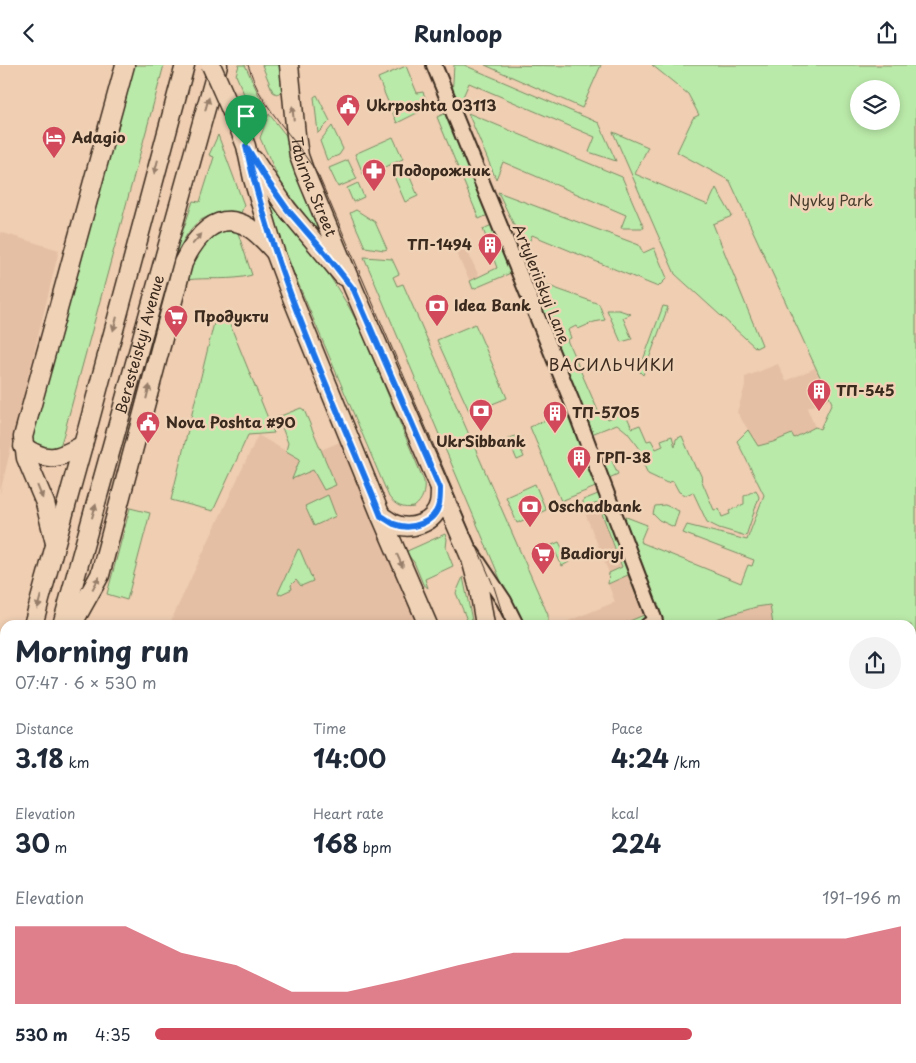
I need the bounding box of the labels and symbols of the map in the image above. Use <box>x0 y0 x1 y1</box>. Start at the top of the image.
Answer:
public building icon: Ukrposhta 03113 <box>335 93 361 127</box>
place label: Ukrposhta 03113 <box>366 93 496 116</box>
pin <box>225 95 267 146</box>
one-way arrow <box>203 97 211 112</box>
one-way arrow <box>289 105 297 121</box>
hotel icon: Adagio <box>41 125 67 159</box>
place label: Adagio <box>71 125 126 148</box>
street label: Tabirna Street <box>286 135 343 240</box>
pharmacy icon: Подорожник <box>361 158 387 192</box>
place label: Подорожник <box>392 158 491 181</box>
one-way arrow <box>152 159 160 174</box>
park label: Nyvky Park <box>789 188 873 211</box>
street label: Artyleriiskyi Lane <box>508 220 577 347</box>
place label: ТП-1494 <box>407 232 472 255</box>
building icon: ТП-1494 <box>477 232 503 266</box>
one-way arrow <box>192 233 203 246</box>
street label: Beresteiskyi Avenue <box>108 272 169 417</box>
bank icon: Idea Bank <box>424 293 450 327</box>
place label: Idea Bank <box>454 293 531 316</box>
supermarket icon: Продукти <box>163 304 189 338</box>
place label: Продукти <box>194 304 269 327</box>
one-way arrow <box>111 317 119 332</box>
district label: ВАСИЛЬЧИКИ <box>549 352 675 376</box>
building icon: ТП-545 <box>806 378 832 412</box>
place label: ТП-545 <box>836 378 895 401</box>
one-way arrow <box>144 385 152 400</box>
bank icon: UkrSibbank <box>468 398 494 432</box>
building icon: ТП-5705 <box>542 400 568 434</box>
place label: ТП-5705 <box>572 400 640 423</box>
public building icon: Nova Poshta #90 <box>135 410 161 444</box>
place label: Nova Poshta #90 <box>166 410 296 433</box>
place label: UkrSibbank <box>436 429 526 452</box>
building icon: ГРП-38 <box>566 445 592 479</box>
place label: ГРП-38 <box>596 445 651 468</box>
one-way arrow <box>36 484 44 499</box>
bank icon: Oschadbank <box>517 494 543 528</box>
place label: Oschadbank <box>548 494 642 517</box>
one-way arrow <box>90 503 98 518</box>
supermarket icon: Badioryi <box>530 541 556 575</box>
place label: Badioryi <box>560 541 624 564</box>
one-way arrow <box>396 554 404 568</box>
one-way arrow <box>92 575 100 590</box>
one-way arrow <box>35 594 43 609</box>

